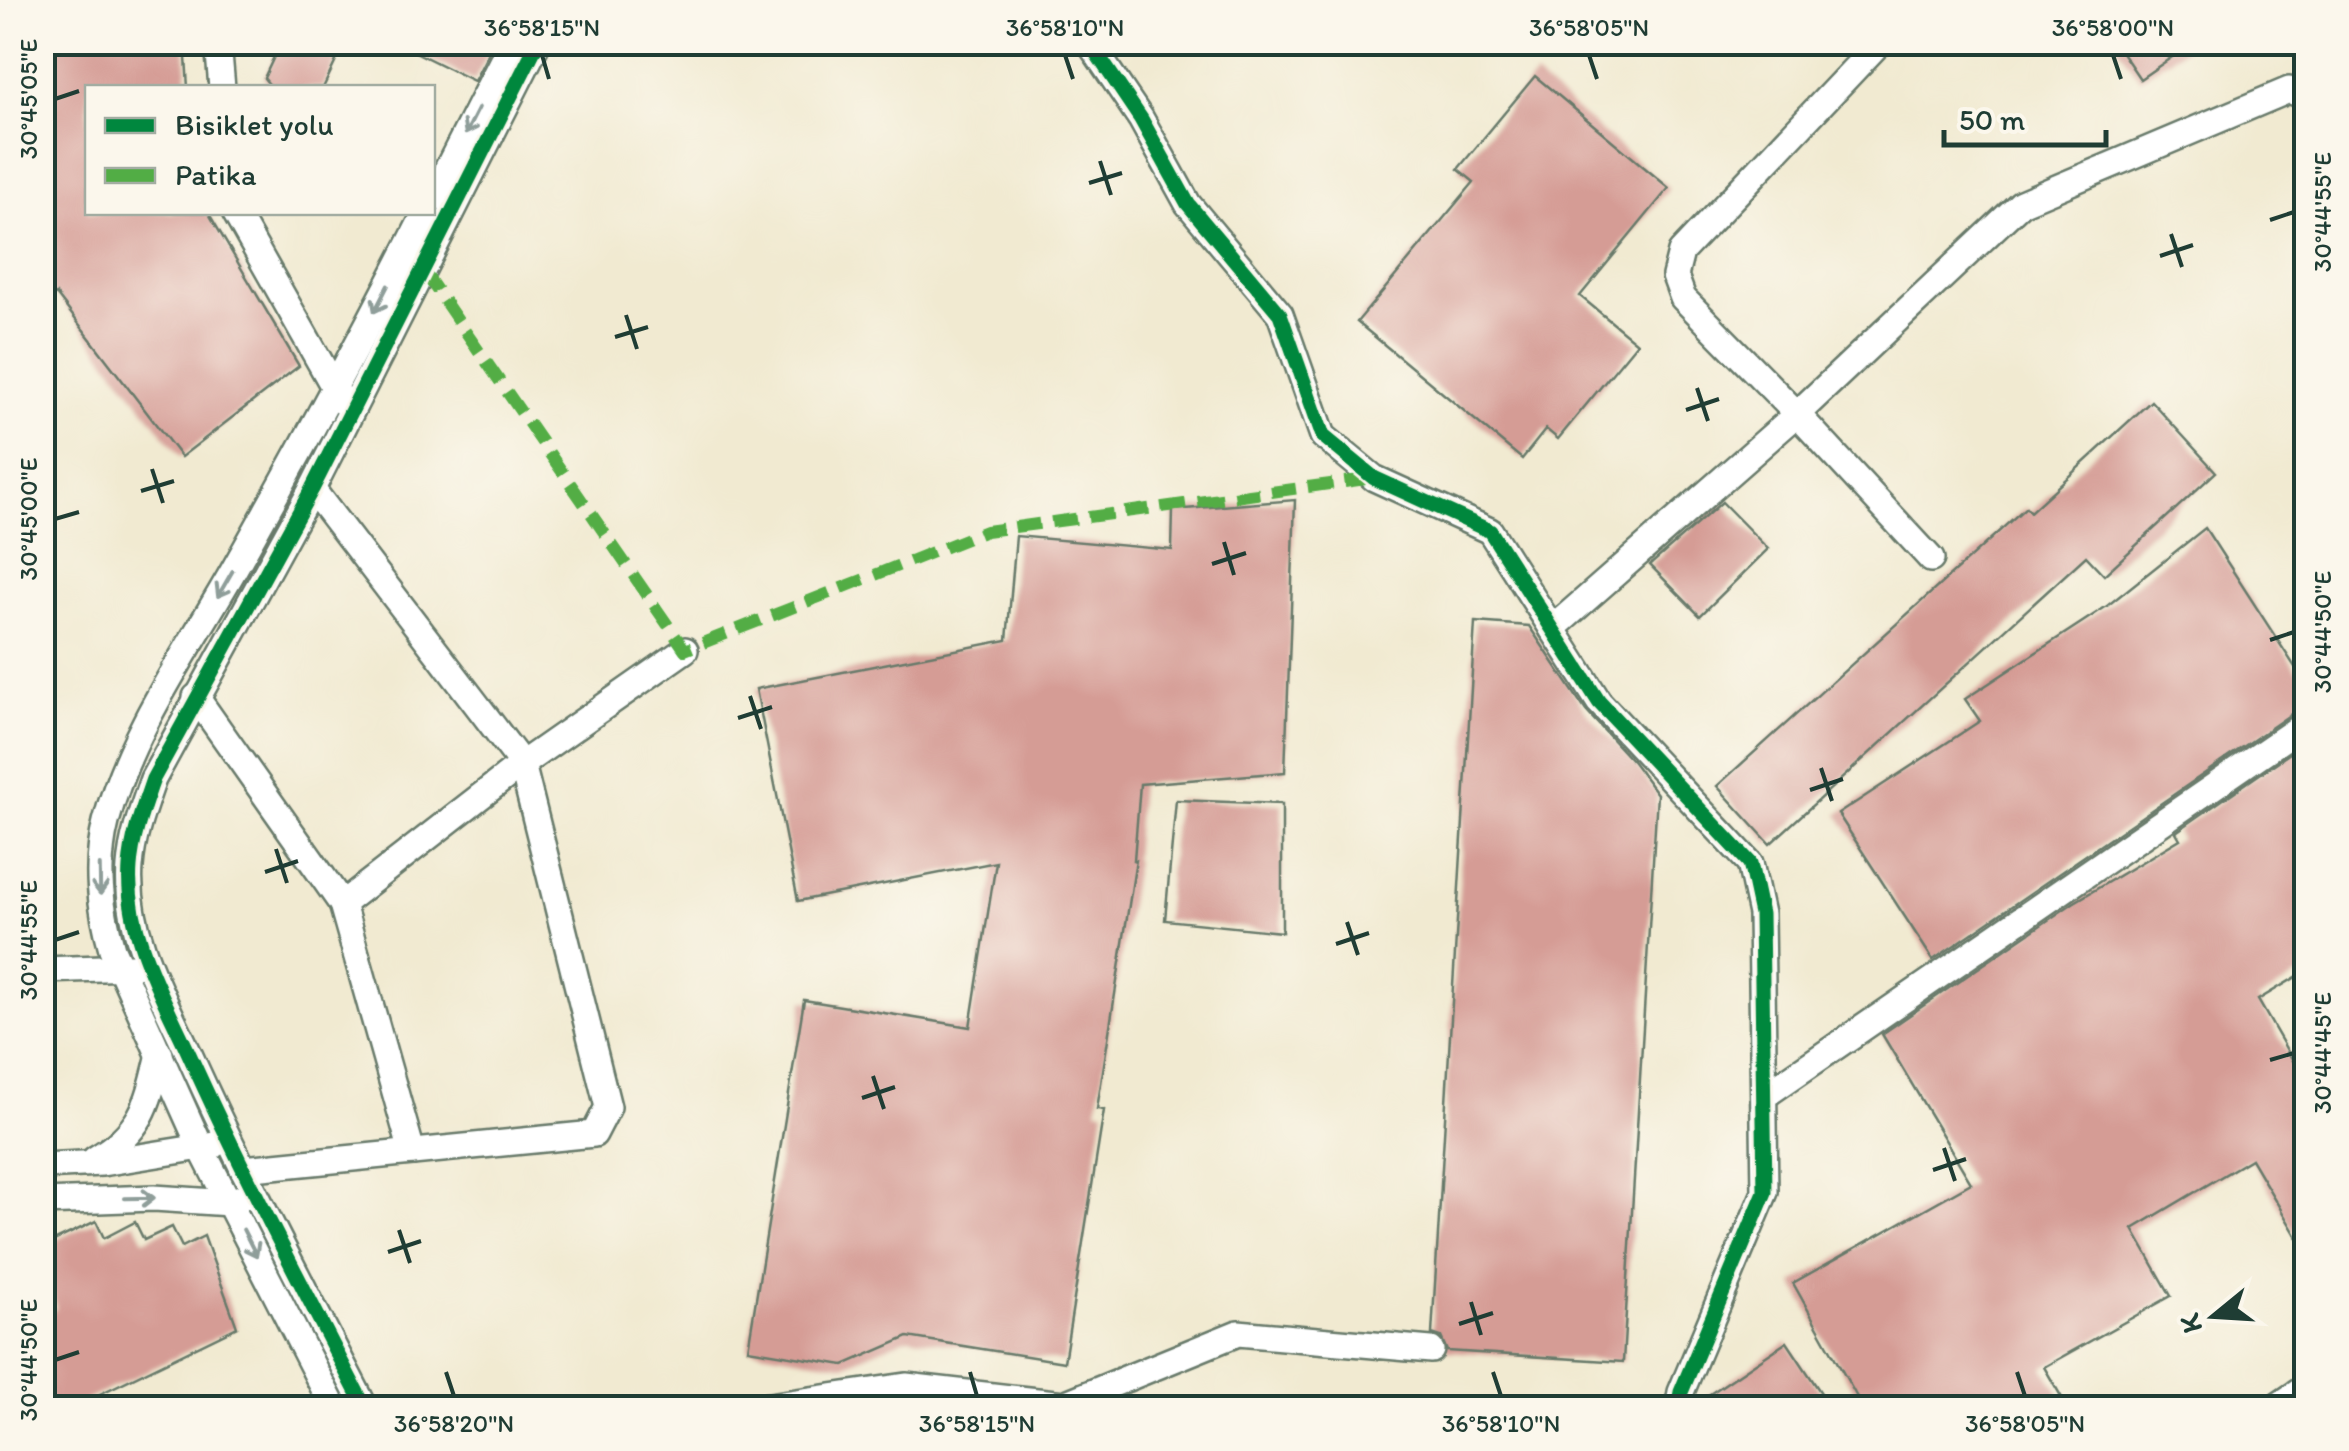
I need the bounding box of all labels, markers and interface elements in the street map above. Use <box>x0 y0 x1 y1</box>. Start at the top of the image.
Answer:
text: 36°58'15"N <box>484 12 600 42</box>
text: 36°58'10"N <box>1006 12 1124 42</box>
text: 36°58'05"N <box>1529 12 1649 42</box>
text: 36°58'00"N <box>2052 12 2174 42</box>
text: 30°45'05"E <box>13 39 43 159</box>
legend <box>85 85 435 215</box>
scale bar <box>1944 85 2106 147</box>
text: 50 m <box>1959 101 2025 138</box>
one-way arrow <box>462 105 481 135</box>
text: Bisiklet yolu <box>175 106 334 143</box>
text: 30°44'55"E <box>2307 152 2337 272</box>
text: Patika <box>175 156 257 193</box>
one-way arrow <box>371 284 390 314</box>
text: 30°45'00"E <box>13 458 43 580</box>
one-way arrow <box>215 569 235 599</box>
text: 30°44'50"E <box>2307 571 2337 693</box>
one-way arrow <box>90 862 110 895</box>
text: 30°44'55"E <box>13 880 43 1000</box>
text: 30°44'45"E <box>2307 992 2337 1114</box>
one-way arrow <box>123 1189 155 1208</box>
one-way arrow <box>241 1227 260 1257</box>
north arrow <box>2164 1266 2264 1366</box>
text: 30°44'50"E <box>13 1299 43 1421</box>
text: K <box>2171 1309 2209 1337</box>
text: 36°58'20"N <box>394 1408 514 1438</box>
text: 36°58'15"N <box>919 1408 1035 1438</box>
text: 36°58'10"N <box>1442 1408 1560 1438</box>
text: 36°58'05"N <box>1965 1408 2085 1438</box>

